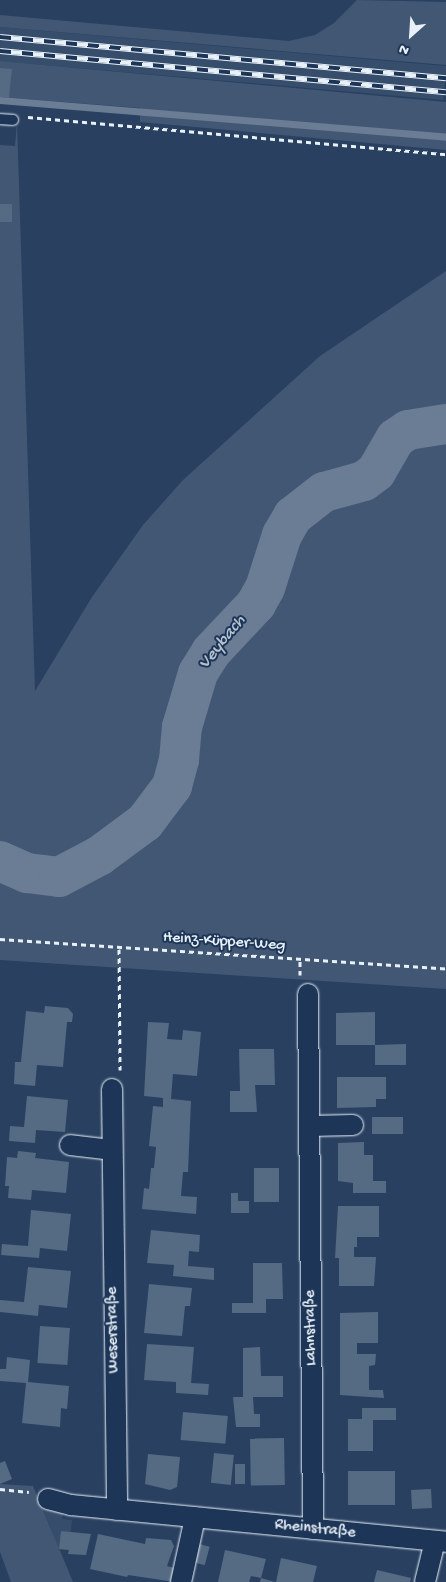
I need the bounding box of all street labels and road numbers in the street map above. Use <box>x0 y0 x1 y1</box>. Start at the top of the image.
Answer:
street label: Heinz-Küpper-Weg <box>162 929 286 957</box>
street label: Weserstraße <box>104 1287 124 1373</box>
street label: Lahnstraße <box>302 1290 322 1366</box>
street label: Rheinstraße <box>274 1516 356 1544</box>

